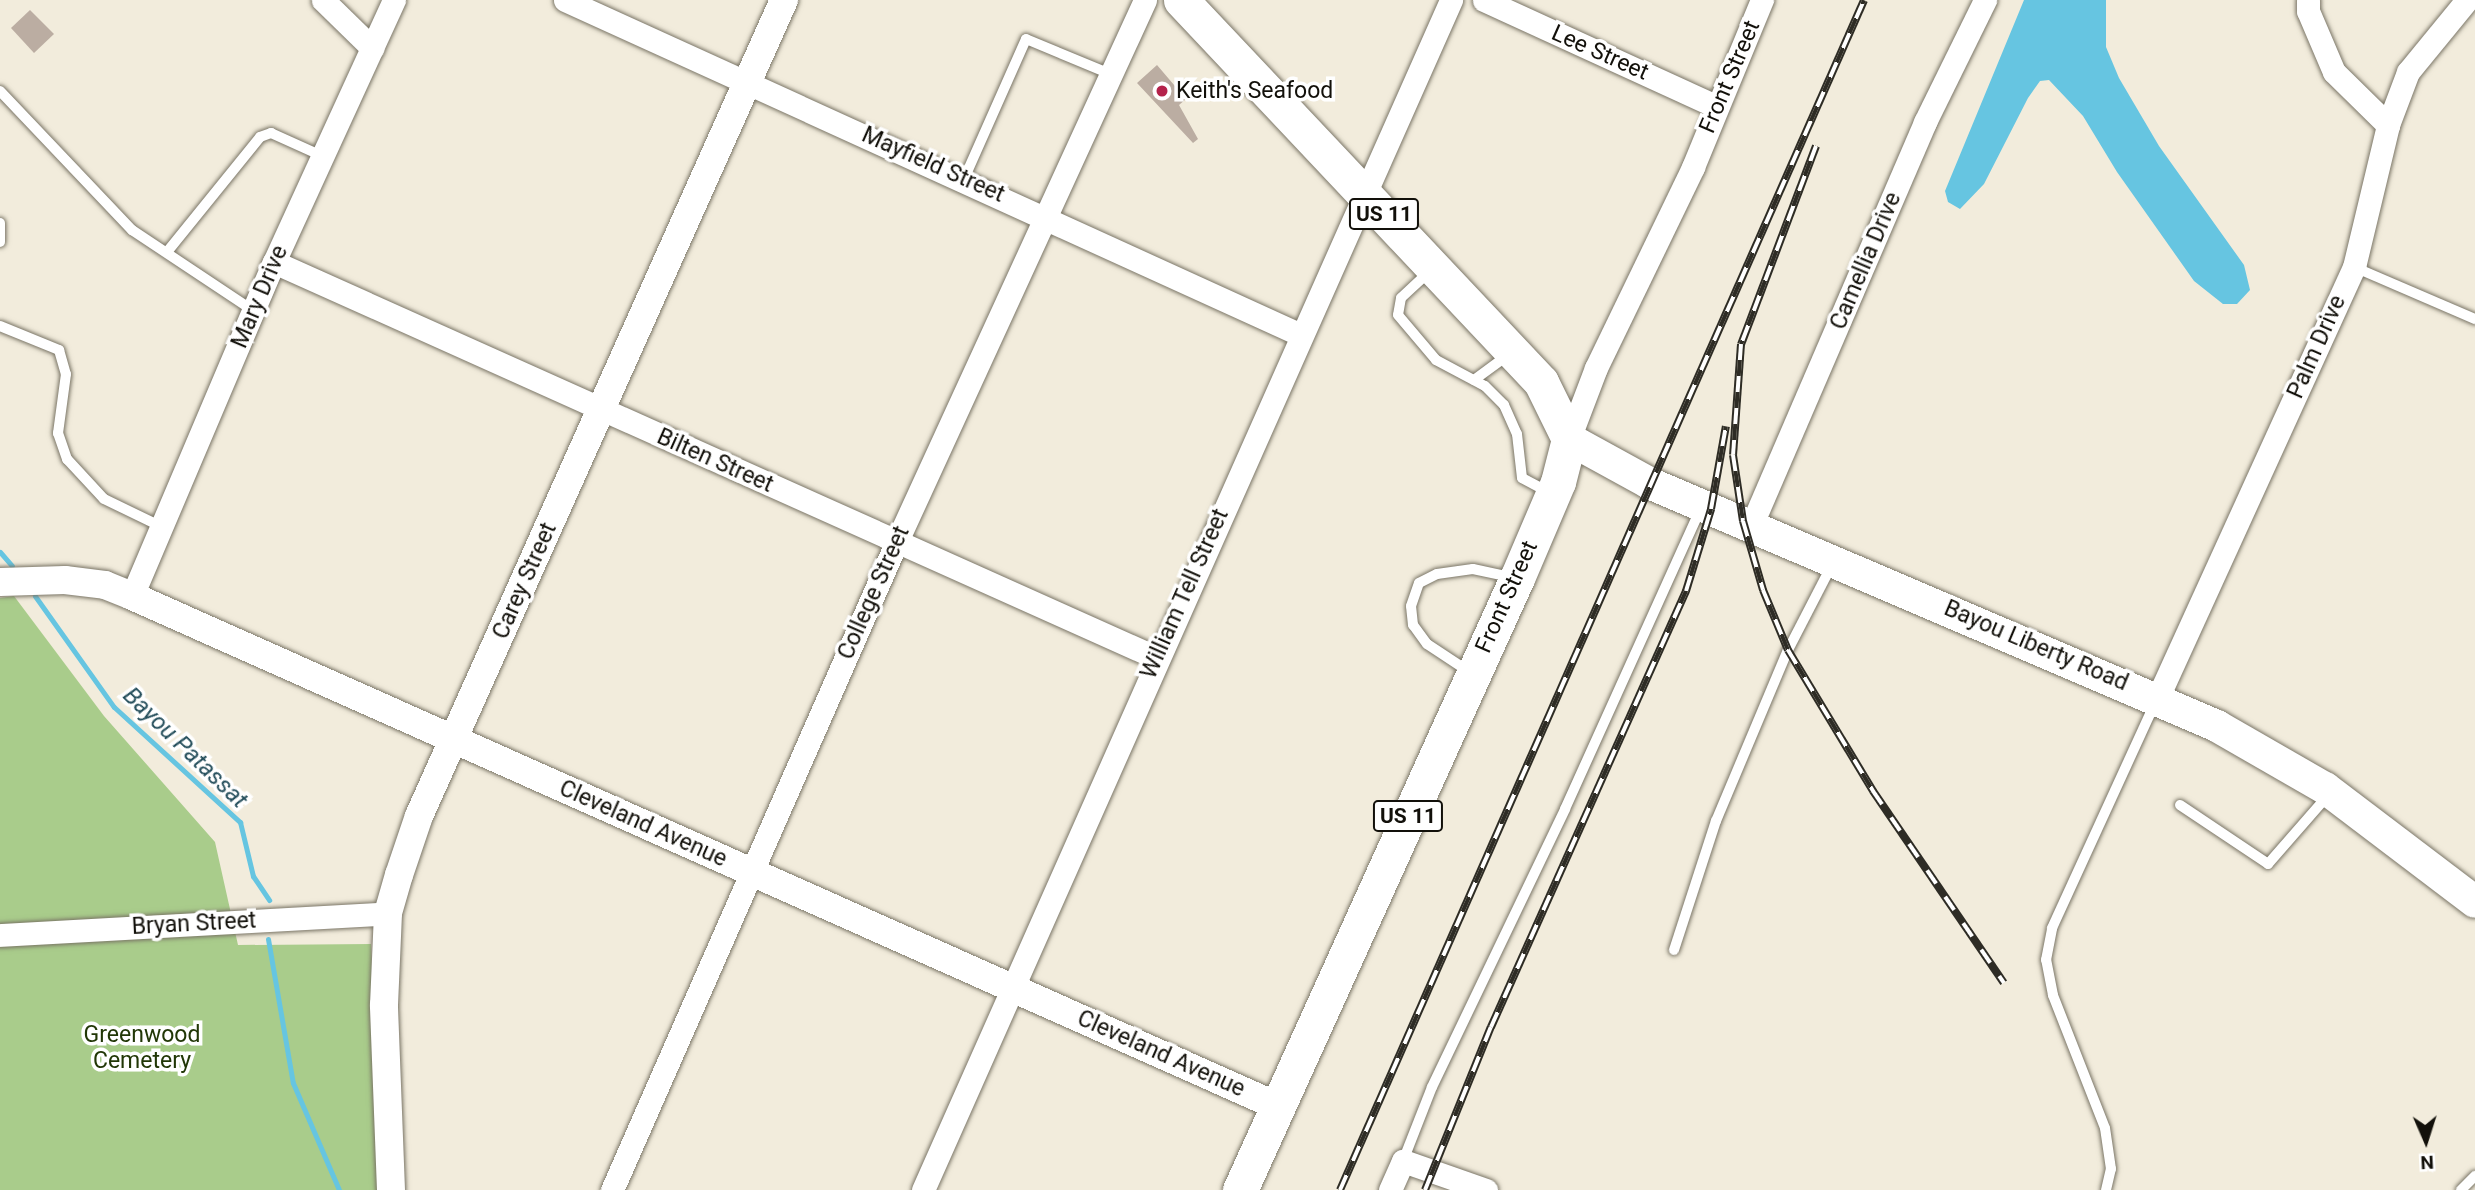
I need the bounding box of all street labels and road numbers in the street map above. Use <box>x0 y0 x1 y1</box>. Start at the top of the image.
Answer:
street label: Front Street <box>1694 17 1766 137</box>
street label: Lee Street <box>1547 19 1653 87</box>
street label: Mayfield Street <box>857 121 1009 209</box>
street label: Camellia Drive <box>1825 188 1907 334</box>
road number: US 11 <box>1347 196 1421 232</box>
street label: Mary Drive <box>226 242 294 352</box>
street label: Palm Drive <box>2282 291 2352 403</box>
street label: Bilten Street <box>653 423 777 499</box>
street label: William Tell Street <box>1135 505 1235 683</box>
street label: Carey Street <box>487 519 563 643</box>
street label: College Street <box>832 522 916 664</box>
street label: Front Street <box>1470 537 1544 657</box>
street label: Bayou Liberty Road <box>1940 595 2132 697</box>
street label: Cleveland Avenue <box>555 775 731 873</box>
road number: US 11 <box>1371 798 1445 834</box>
street label: Bryan Street <box>131 907 257 941</box>
street label: Cleveland Avenue <box>1073 1005 1249 1103</box>

